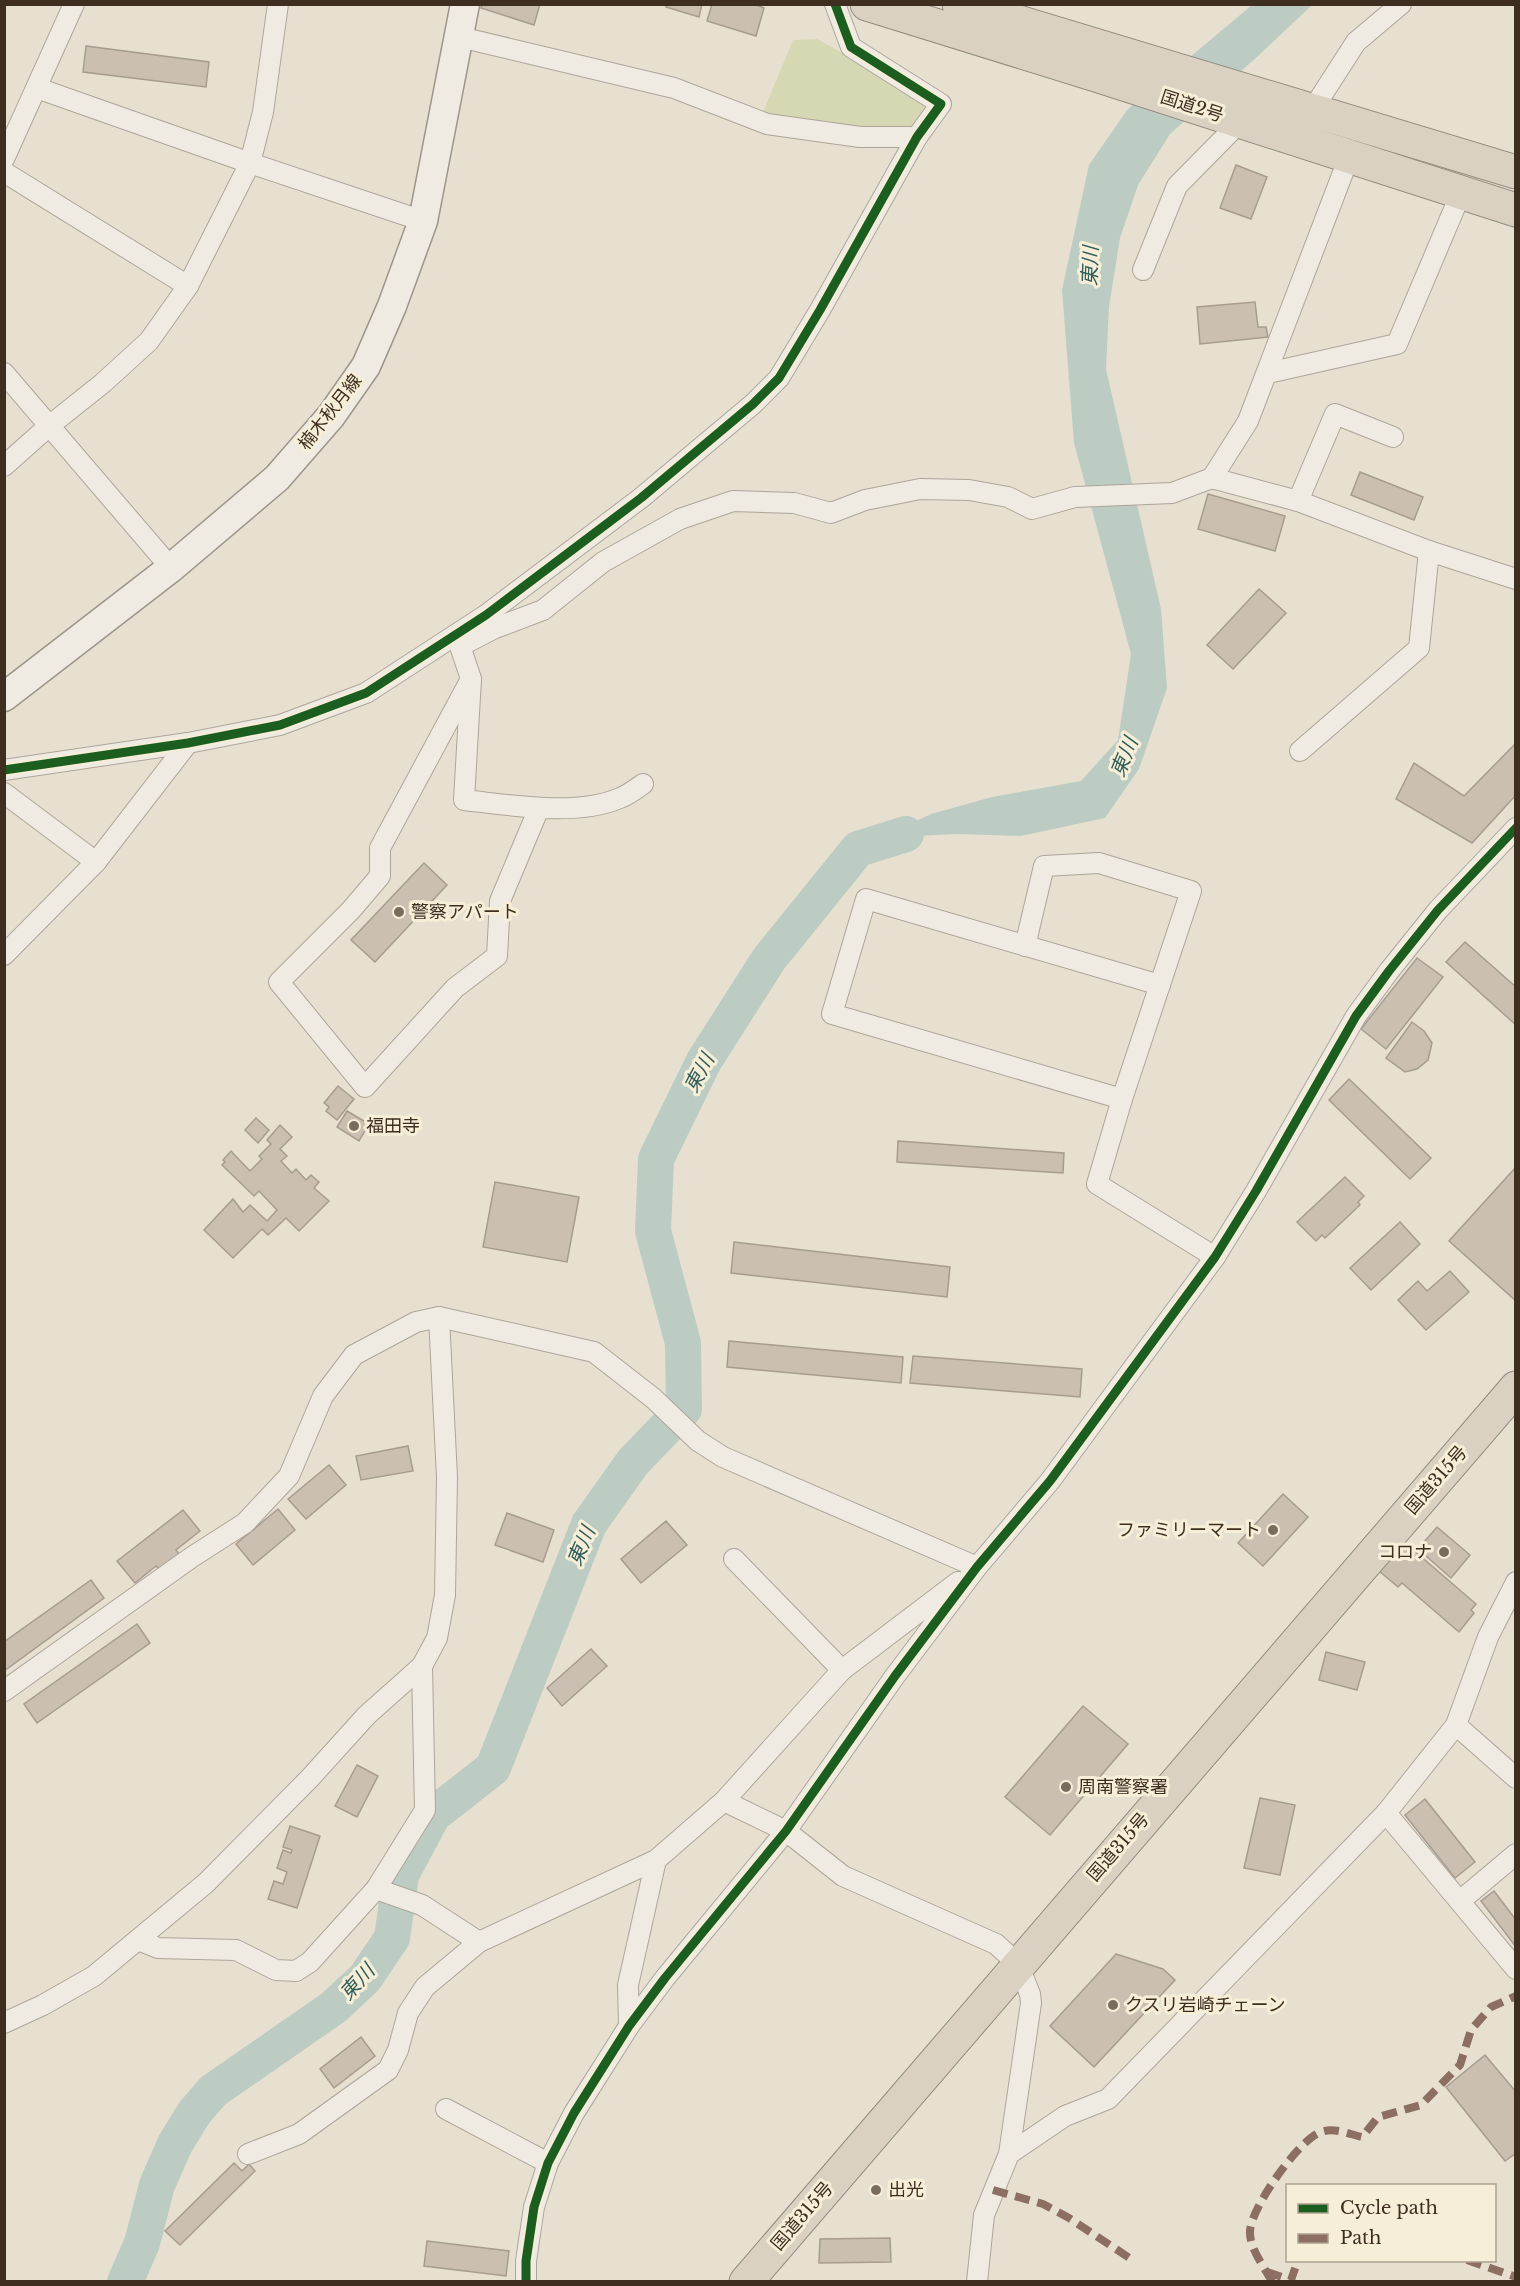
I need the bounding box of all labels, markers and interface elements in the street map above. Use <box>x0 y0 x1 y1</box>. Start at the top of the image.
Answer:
street label: 国道2号 <box>1158 85 1226 127</box>
water label: 東川 <box>1077 244 1103 286</box>
street label: 楠木秋月線 <box>294 370 366 454</box>
water label: 東川 <box>1105 732 1143 780</box>
place label: 警察アパート <box>411 901 519 923</box>
marker: 警察アパート <box>392 905 406 919</box>
water label: 東川 <box>679 1048 720 1096</box>
place label: 福田寺 <box>366 1115 420 1137</box>
marker: 福田寺 <box>347 1119 361 1133</box>
street label: 国道315号 <box>1400 1441 1472 1519</box>
place label: ファミリーマート <box>1117 1519 1261 1541</box>
water label: 東川 <box>562 1521 601 1569</box>
marker: ファミリーマート <box>1266 1523 1280 1537</box>
place label: コロナ <box>1378 1541 1432 1563</box>
marker: コロナ <box>1437 1545 1451 1559</box>
place label: 周南警察署 <box>1078 1776 1168 1798</box>
marker: 周南警察署 <box>1059 1780 1073 1794</box>
street label: 国道315号 <box>1082 1808 1154 1886</box>
water label: 東川 <box>335 1958 381 2005</box>
place label: クスリ岩崎チェーン <box>1125 1994 1286 2016</box>
marker: クスリ岩崎チェーン <box>1106 1998 1120 2012</box>
street label: 国道315号 <box>766 2177 838 2255</box>
place label: 出光 <box>888 2179 924 2201</box>
marker: 出光 <box>869 2183 883 2197</box>
legend <box>1286 2184 1496 2262</box>
text: Cycle path <box>1340 2197 1438 2219</box>
text: Path <box>1340 2227 1381 2249</box>

